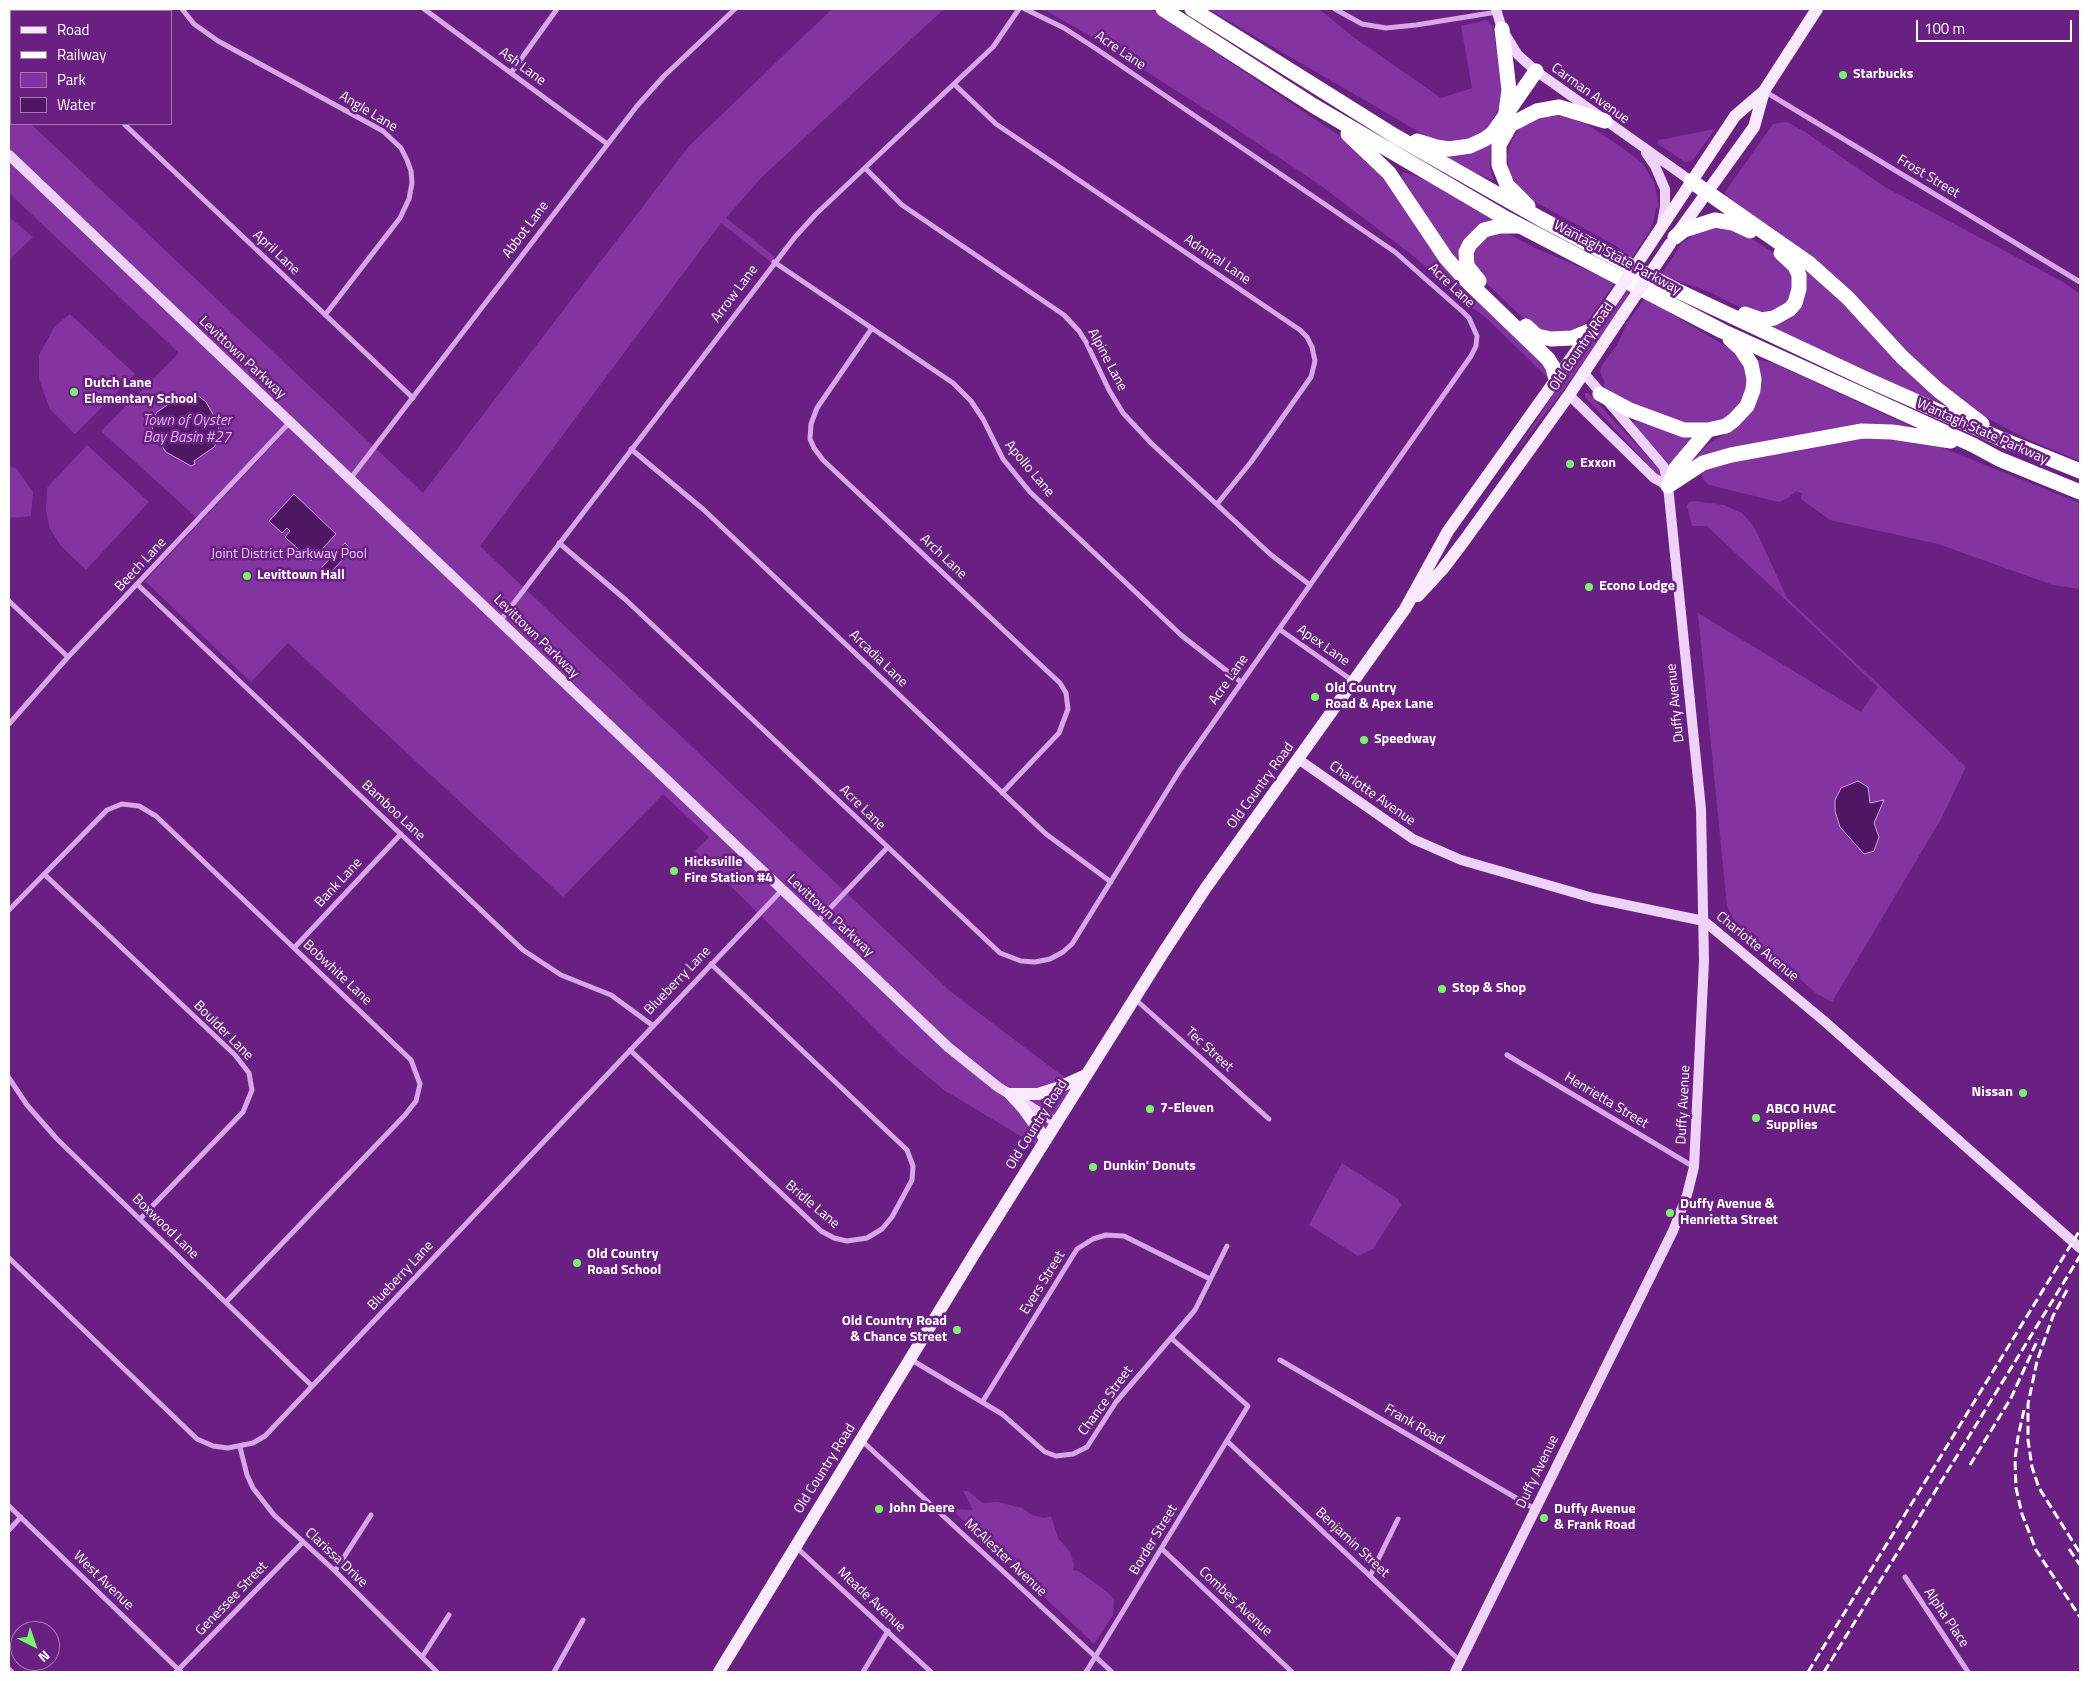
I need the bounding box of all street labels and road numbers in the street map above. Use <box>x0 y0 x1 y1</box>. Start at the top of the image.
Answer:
street label: Acre Lane <box>1091 28 1149 74</box>
street label: Ash Lane <box>495 44 549 90</box>
street label: Carman Avenue <box>1548 60 1632 128</box>
street label: Angle Lane <box>336 88 400 136</box>
street label: Frost Street <box>1894 152 1962 202</box>
street label: Abbot Lane <box>499 198 553 262</box>
street label: Wantagh State Parkway <box>1550 217 1684 299</box>
street label: April Lane <box>249 227 303 279</box>
street label: Admiral Lane <box>1180 232 1254 288</box>
street label: Acre Lane <box>1424 260 1478 312</box>
street label: Arrow Lane <box>708 262 762 326</box>
street label: Old Country Road <box>1546 300 1618 394</box>
street label: Levittown Parkway <box>195 313 289 403</box>
street label: Alpine Lane <box>1084 326 1130 394</box>
street label: Wantagh State Parkway <box>1914 395 2050 469</box>
street label: Apollo Lane <box>1001 437 1057 501</box>
street label: Arch Lane <box>916 531 970 583</box>
street label: Beech Lane <box>112 534 170 596</box>
street label: Levittown Parkway <box>490 592 582 682</box>
street label: Apex Lane <box>1293 622 1353 670</box>
street label: Arcadia Lane <box>845 627 911 691</box>
street label: Acre Lane <box>1206 652 1252 708</box>
street label: Duffy Avenue <box>1663 663 1689 743</box>
street label: Old Country Road <box>1224 740 1298 832</box>
street label: Charlotte Avenue <box>1326 758 1418 830</box>
street label: Bamboo Lane <box>358 777 428 845</box>
street label: Acre Lane <box>835 782 889 834</box>
street label: Bank Lane <box>312 855 366 911</box>
street label: Levittown Parkway <box>783 871 877 961</box>
street label: Charlotte Avenue <box>1712 909 1802 985</box>
street label: Bobwhite Lane <box>299 937 375 1009</box>
street label: Blueberry Lane <box>641 943 715 1019</box>
street label: Boulder Lane <box>190 998 256 1064</box>
street label: Tec Street <box>1182 1024 1236 1076</box>
street label: Duffy Avenue <box>1674 1065 1694 1145</box>
street label: Henrietta Street <box>1561 1069 1651 1133</box>
street label: Old Country Road <box>1003 1077 1071 1173</box>
street label: Bridle Lane <box>781 1177 843 1233</box>
street label: Boxwood Lane <box>128 1191 202 1263</box>
street label: Blueberry Lane <box>365 1238 437 1314</box>
street label: Evers Street <box>1017 1248 1069 1318</box>
street label: Chance Street <box>1075 1363 1137 1439</box>
street label: Frank Road <box>1381 1401 1447 1449</box>
street label: Old Country Road <box>791 1421 859 1517</box>
street label: Duffy Avenue <box>1513 1433 1563 1511</box>
street label: Border Street <box>1126 1502 1182 1578</box>
street label: Benjamin Street <box>1312 1505 1392 1581</box>
street label: McAlester Avenue <box>960 1515 1050 1601</box>
street label: Clarissa Drive <box>301 1525 371 1591</box>
street label: West Avenue <box>69 1548 137 1614</box>
street label: Genessee Street <box>192 1558 272 1640</box>
street label: Meade Avenue <box>833 1564 909 1636</box>
street label: Combes Avenue <box>1195 1564 1275 1640</box>
street label: Alpha Place <box>1920 1585 1972 1651</box>

